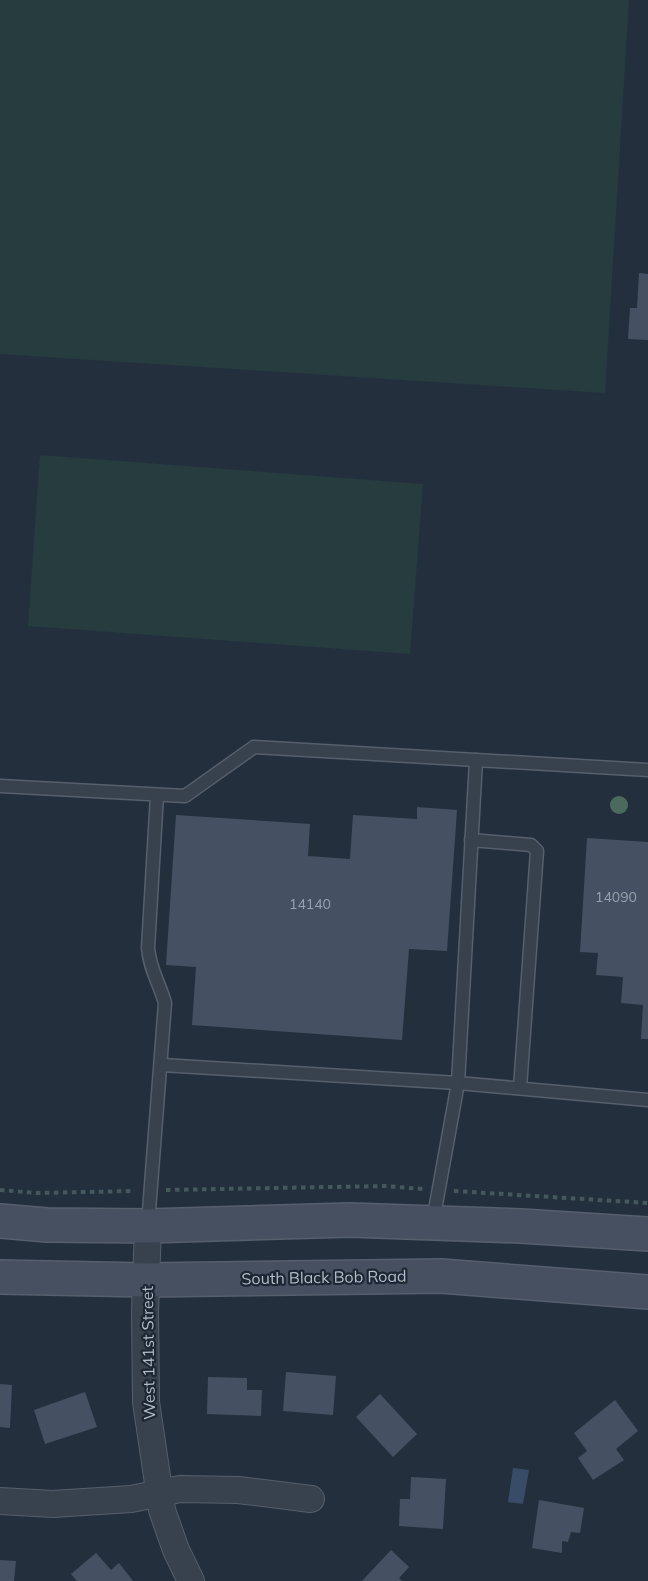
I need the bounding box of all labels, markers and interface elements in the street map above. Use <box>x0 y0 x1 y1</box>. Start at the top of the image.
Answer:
house number: 14090 <box>595 888 637 906</box>
house number: 14140 <box>289 895 331 913</box>
street label: South Black Bob Road <box>241 1266 407 1288</box>
street label: West 141st Street <box>137 1286 159 1420</box>

